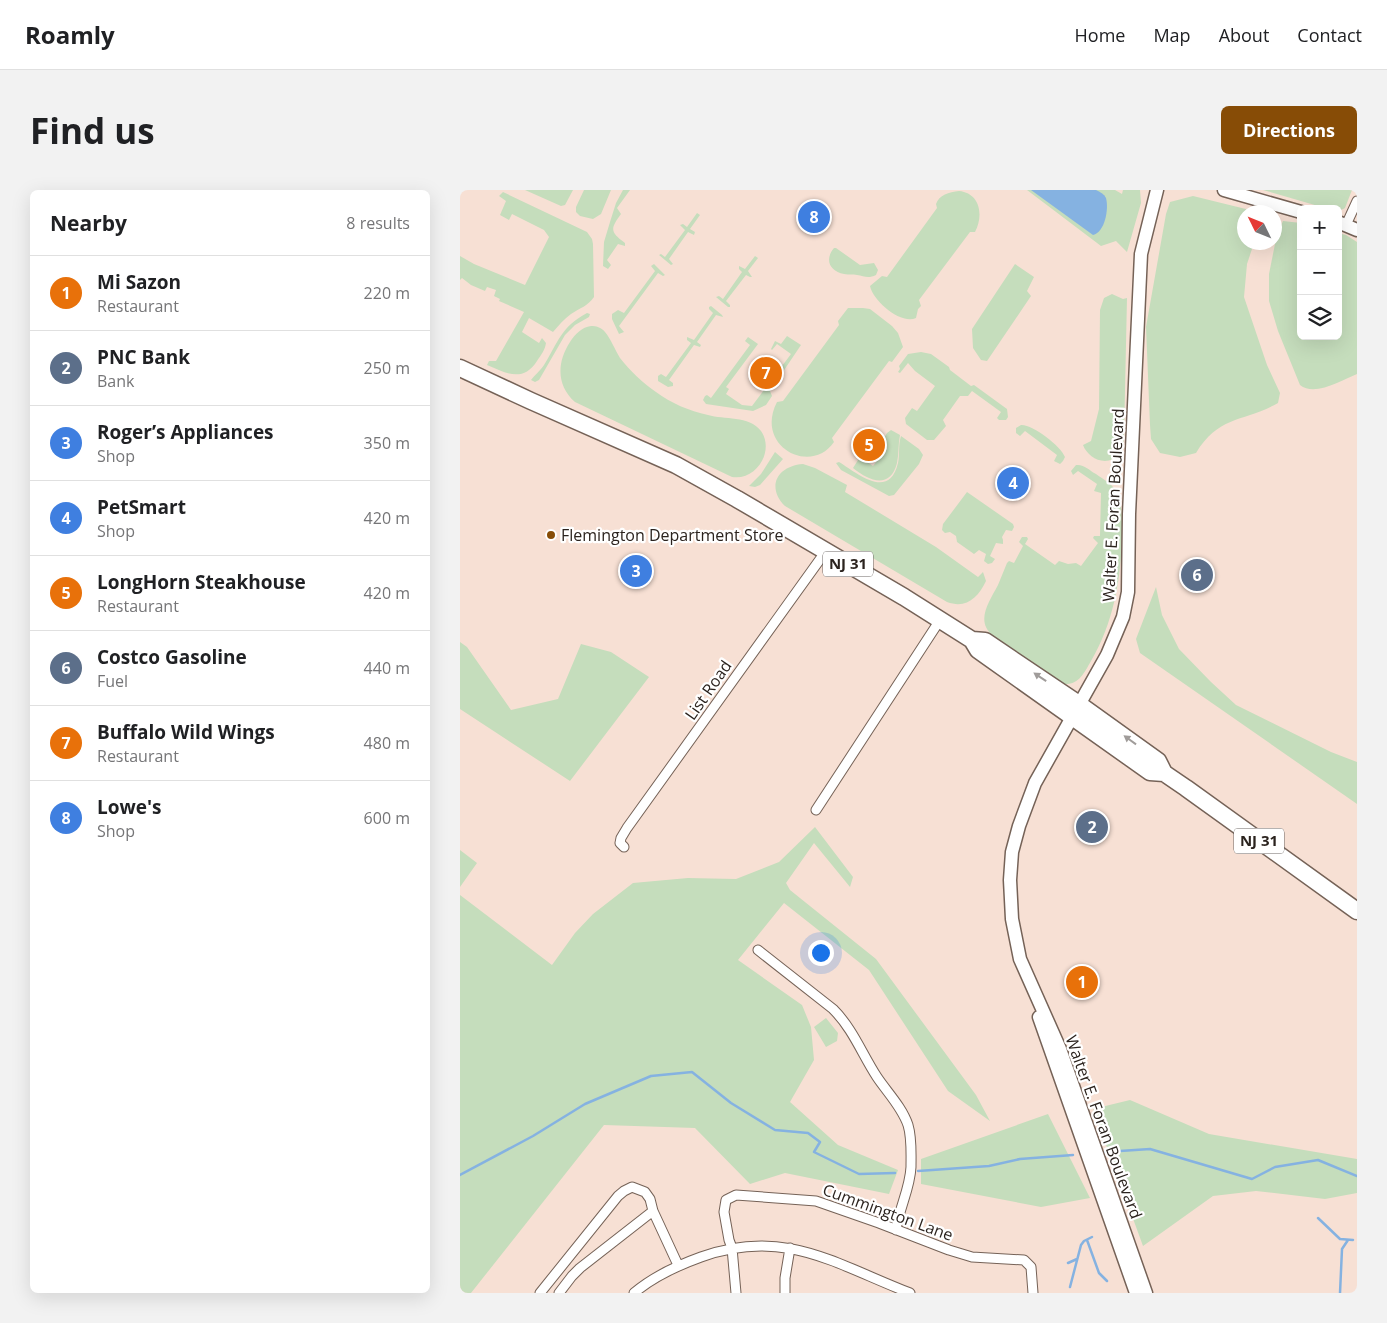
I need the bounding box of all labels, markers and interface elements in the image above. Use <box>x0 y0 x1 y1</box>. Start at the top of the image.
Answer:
text: Roamly <box>25 18 115 51</box>
text: Home <box>1075 23 1125 47</box>
text: Map <box>1153 23 1191 47</box>
text: About <box>1219 23 1269 47</box>
text: Contact <box>1297 23 1362 47</box>
button: Directions <box>1221 106 1357 154</box>
text: Find us <box>30 107 155 154</box>
pin: 8 <box>798 198 830 236</box>
north arrow <box>1237 205 1282 250</box>
map controls <box>1297 205 1342 340</box>
button: + <box>1297 205 1342 250</box>
text: Nearby <box>50 209 127 237</box>
text: 8 results <box>346 212 410 234</box>
button: − <box>1297 250 1342 295</box>
text: Mi Sazon <box>97 269 181 295</box>
text: 1 <box>61 282 71 304</box>
text: 220 m <box>364 282 410 304</box>
text: Restaurant <box>97 295 179 317</box>
button: layers <box>1297 295 1342 340</box>
text: PNC Bank <box>97 344 190 370</box>
pin: 7 <box>750 354 782 392</box>
text: 2 <box>61 357 71 379</box>
text: 250 m <box>364 357 410 379</box>
text: Bank <box>97 370 134 392</box>
street label: Walter E. Foran Boulevard <box>1097 408 1129 602</box>
text: Roger’s Appliances <box>97 419 274 445</box>
pin: 5 <box>853 426 885 464</box>
text: 3 <box>61 432 71 454</box>
text: 350 m <box>364 432 410 454</box>
text: Shop <box>97 445 135 467</box>
pin: 4 <box>997 464 1029 502</box>
text: PetSmart <box>97 494 186 520</box>
text: 4 <box>61 507 71 529</box>
text: 420 m <box>364 507 410 529</box>
text: Shop <box>97 520 135 542</box>
place label: Flemington Department Store <box>561 524 784 546</box>
marker: Flemington Department Store <box>545 529 557 541</box>
pin: 3 <box>620 552 652 590</box>
road number: NJ 31 <box>823 552 873 576</box>
pin: 6 <box>1181 556 1213 594</box>
text: LongHorn Steakhouse <box>97 569 306 595</box>
text: 5 <box>61 582 71 604</box>
text: 420 m <box>364 582 410 604</box>
text: Restaurant <box>97 595 179 617</box>
text: Costco Gasoline <box>97 644 247 670</box>
street label: List Road <box>679 656 737 724</box>
text: 6 <box>61 657 71 679</box>
text: 440 m <box>364 657 410 679</box>
text: Fuel <box>97 670 128 692</box>
one-way arrow <box>1033 673 1047 682</box>
text: Buffalo Wild Wings <box>97 719 275 745</box>
text: 7 <box>61 732 71 754</box>
text: 480 m <box>364 732 410 754</box>
one-way arrow <box>1124 735 1137 746</box>
text: Restaurant <box>97 745 179 767</box>
text: Lowe's <box>97 794 162 820</box>
text: 8 <box>61 807 71 829</box>
text: 600 m <box>364 807 410 829</box>
pin: 2 <box>1076 808 1108 846</box>
text: Shop <box>97 820 135 842</box>
road number: NJ 31 <box>1234 828 1284 854</box>
your location <box>808 940 834 966</box>
pin: 1 <box>1066 963 1098 1001</box>
street label: Walter E. Foran Boulevard <box>1061 1032 1147 1222</box>
street label: Cummington Lane <box>820 1178 956 1246</box>

